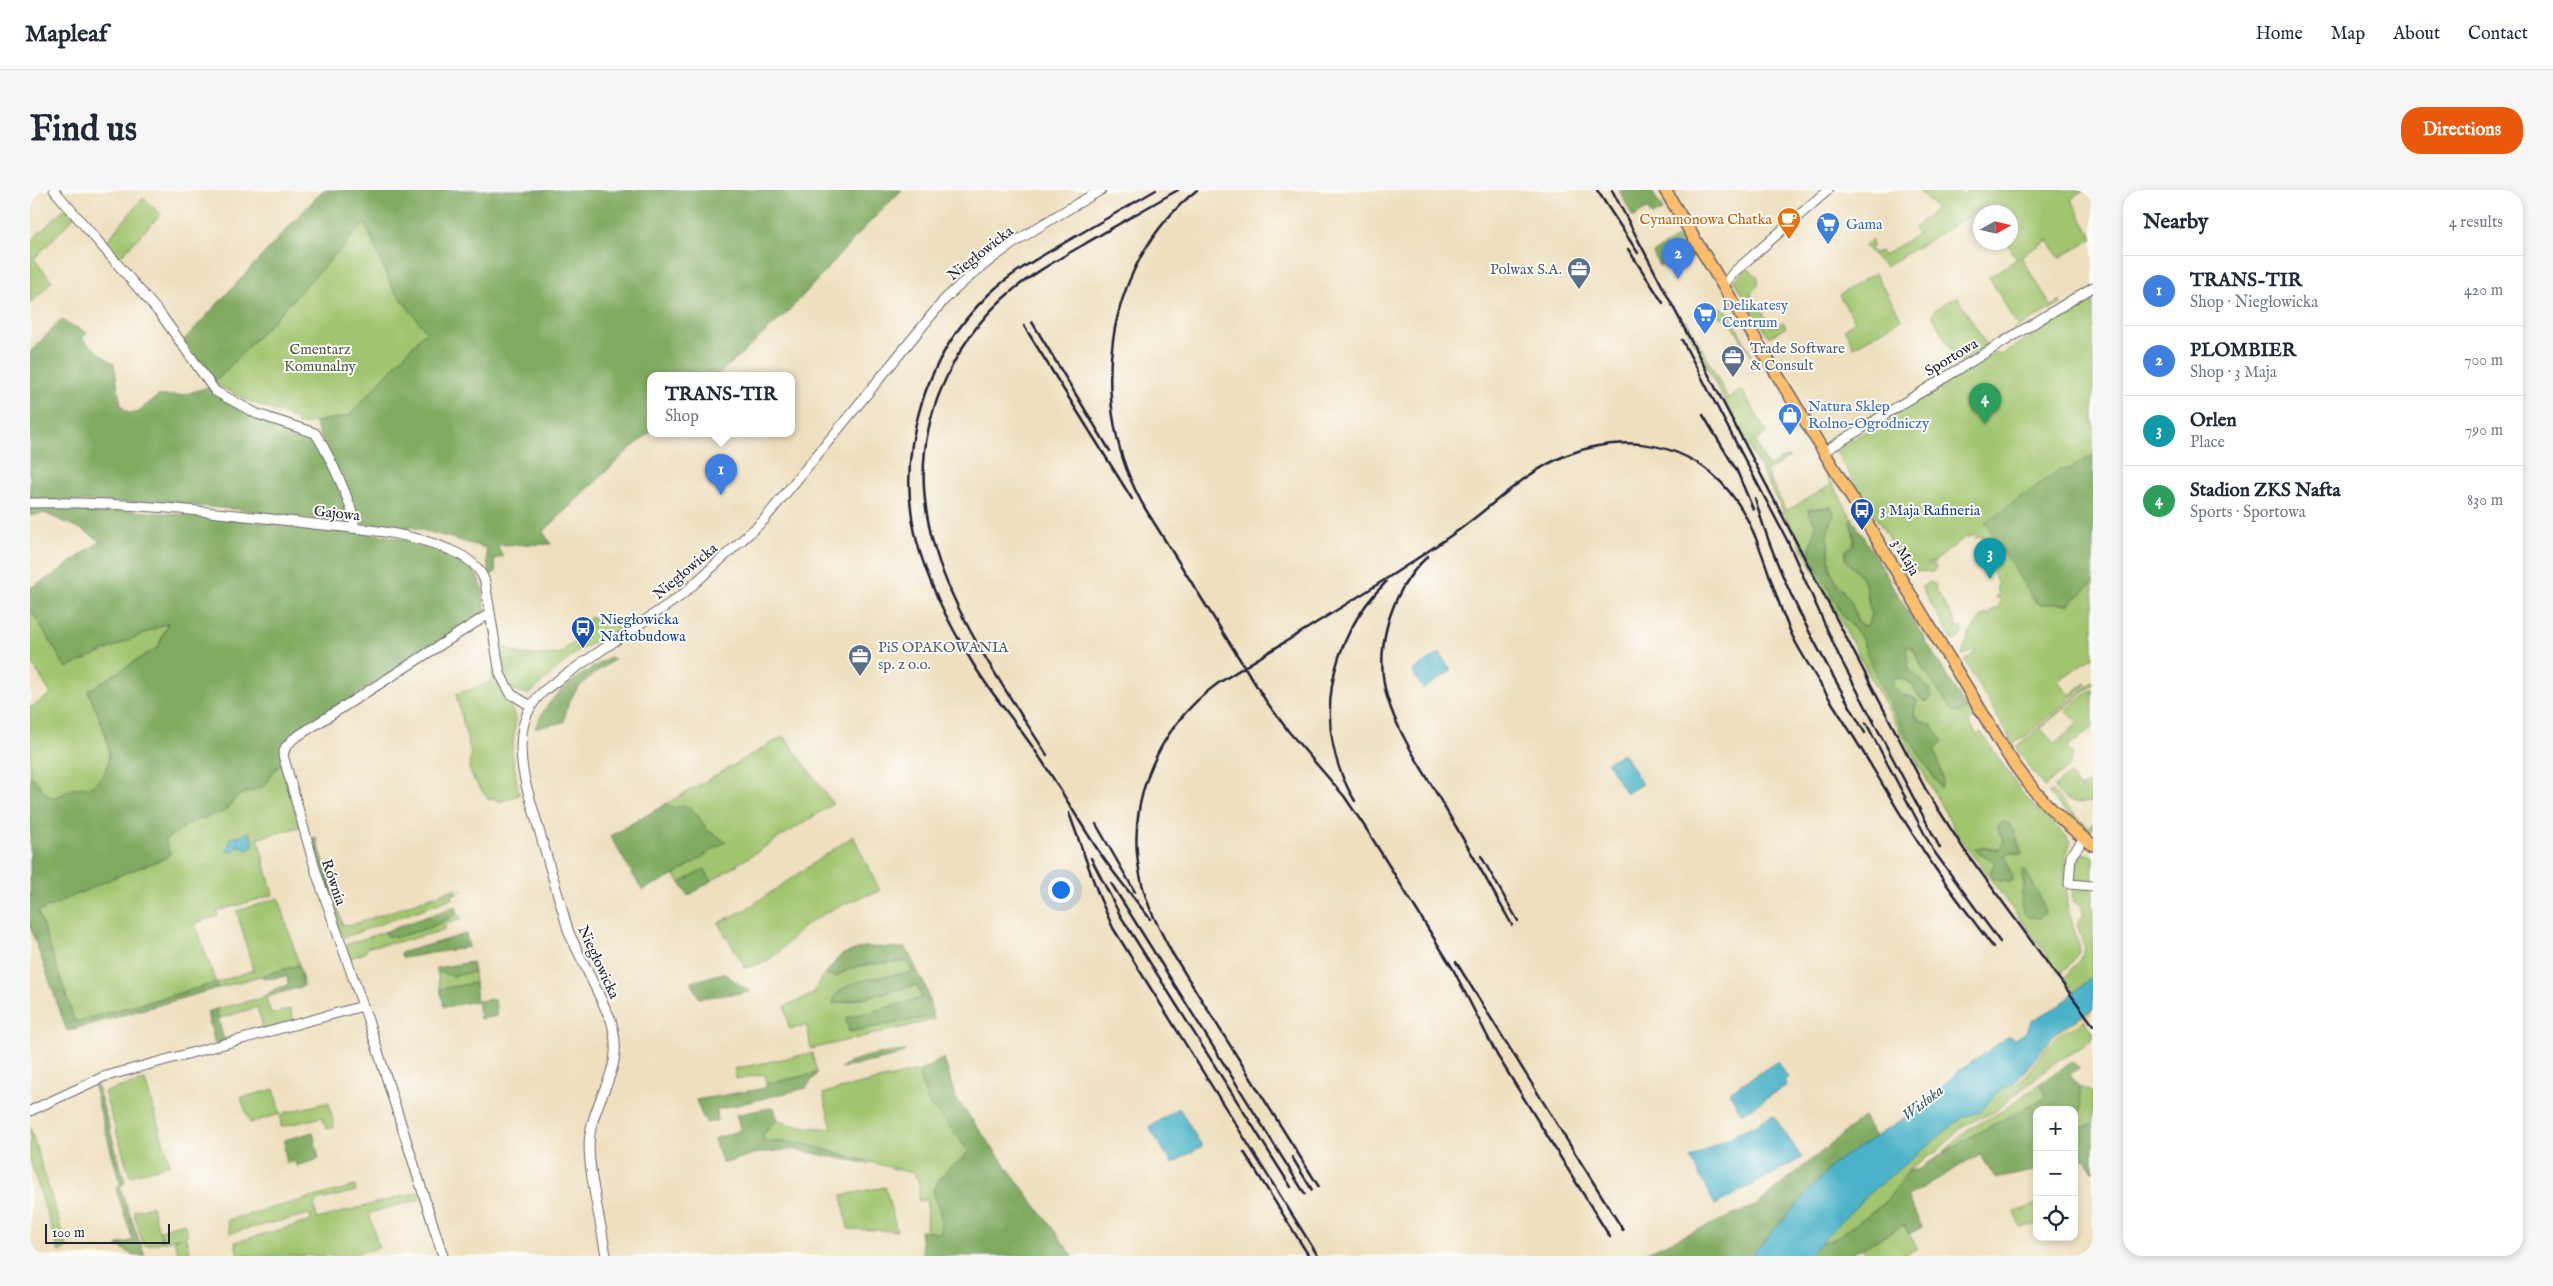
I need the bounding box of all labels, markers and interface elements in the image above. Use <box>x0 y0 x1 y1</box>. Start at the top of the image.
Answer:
text: Mapleaf <box>25 19 107 50</box>
text: Home <box>2256 23 2303 46</box>
text: Map <box>2331 23 2365 46</box>
text: About <box>2393 23 2440 46</box>
text: Contact <box>2468 23 2528 46</box>
button: Directions <box>2401 107 2523 154</box>
text: Find us <box>30 108 137 153</box>
north arrow <box>1973 205 2018 250</box>
cafe icon: Cynamonowa Chatka <box>1776 206 1802 240</box>
text: Nearby <box>2143 209 2208 236</box>
place label: Cynamonowa Chatka <box>1639 210 1773 229</box>
supermarket icon: Gama <box>1815 211 1841 245</box>
text: 4 results <box>2449 213 2503 233</box>
place label: Gama <box>1846 215 1883 234</box>
street label: Niegłowicka <box>944 221 1018 285</box>
pin: 2 <box>1662 238 1694 279</box>
office icon: Polwax S.A. <box>1566 256 1592 290</box>
place label: Polwax S.A. <box>1490 260 1562 279</box>
text: TRANS-TIR <box>2190 269 2302 293</box>
text: 1 <box>2156 281 2162 301</box>
text: 420 m <box>2464 281 2503 301</box>
text: Shop · Niegłowicka <box>2190 293 2318 313</box>
place label: Delikatesy Centrum <box>1722 296 1789 332</box>
supermarket icon: Delikatesy Centrum <box>1692 301 1718 335</box>
street label: Sportowa <box>1921 334 1982 381</box>
place label: Trade Software & Consult <box>1750 339 1845 375</box>
text: PLOMBIER <box>2190 339 2296 363</box>
park label: Cmentarz Komunalny <box>284 340 357 376</box>
office icon: Trade Software & Consult <box>1720 344 1746 378</box>
text: 2 <box>2155 351 2163 371</box>
text: 700 m <box>2464 351 2503 371</box>
text: Shop · 3 Maja <box>2190 363 2277 383</box>
popup <box>647 372 795 437</box>
text: TRANS-TIR <box>665 383 777 407</box>
pin: 4 <box>1969 383 2001 424</box>
place label: Natura Sklep Rolno-Ogrodniczy <box>1808 397 1930 433</box>
shop icon: Natura Sklep Rolno-Ogrodniczy <box>1777 402 1803 436</box>
text: Shop <box>665 407 699 427</box>
text: Orlen <box>2190 409 2237 433</box>
text: 3 <box>2156 421 2162 441</box>
text: 790 m <box>2465 421 2503 441</box>
text: Place <box>2190 433 2225 453</box>
pin: 1 <box>705 454 737 495</box>
text: Stadion ZKS Nafta <box>2190 479 2341 503</box>
text: 4 <box>2155 491 2163 511</box>
text: 830 m <box>2467 491 2503 511</box>
bus stop icon: 3 Maja Rafineria <box>1849 497 1875 531</box>
place label: 3 Maja Rafineria <box>1880 501 1981 520</box>
street label: Gajowa <box>313 502 361 525</box>
text: Sports · Sportowa <box>2190 503 2306 523</box>
street label: 3 Maja <box>1887 535 1924 580</box>
pin: 3 <box>1974 538 2006 579</box>
street label: Niegłowicka <box>649 539 722 604</box>
place label: Niegłowicka Naftobudowa <box>600 610 686 646</box>
bus stop icon: Niegłowicka Naftobudowa <box>570 615 596 649</box>
place label: PiS OPAKOWANIA sp. z o.o. <box>878 638 1009 674</box>
office icon: PiS OPAKOWANIA sp. z o.o. <box>847 643 873 677</box>
street label: Równia <box>317 857 350 908</box>
your location <box>1048 877 1074 903</box>
street label: Niegłowicka <box>573 923 624 1002</box>
water label: Wisłoka <box>1898 1081 1948 1126</box>
map controls <box>2033 1106 2078 1241</box>
button: + <box>2033 1106 2078 1151</box>
button: − <box>2033 1151 2078 1196</box>
button: locate <box>2033 1196 2078 1241</box>
scale bar <box>45 1221 170 1244</box>
text: 100 m <box>52 1224 85 1242</box>

